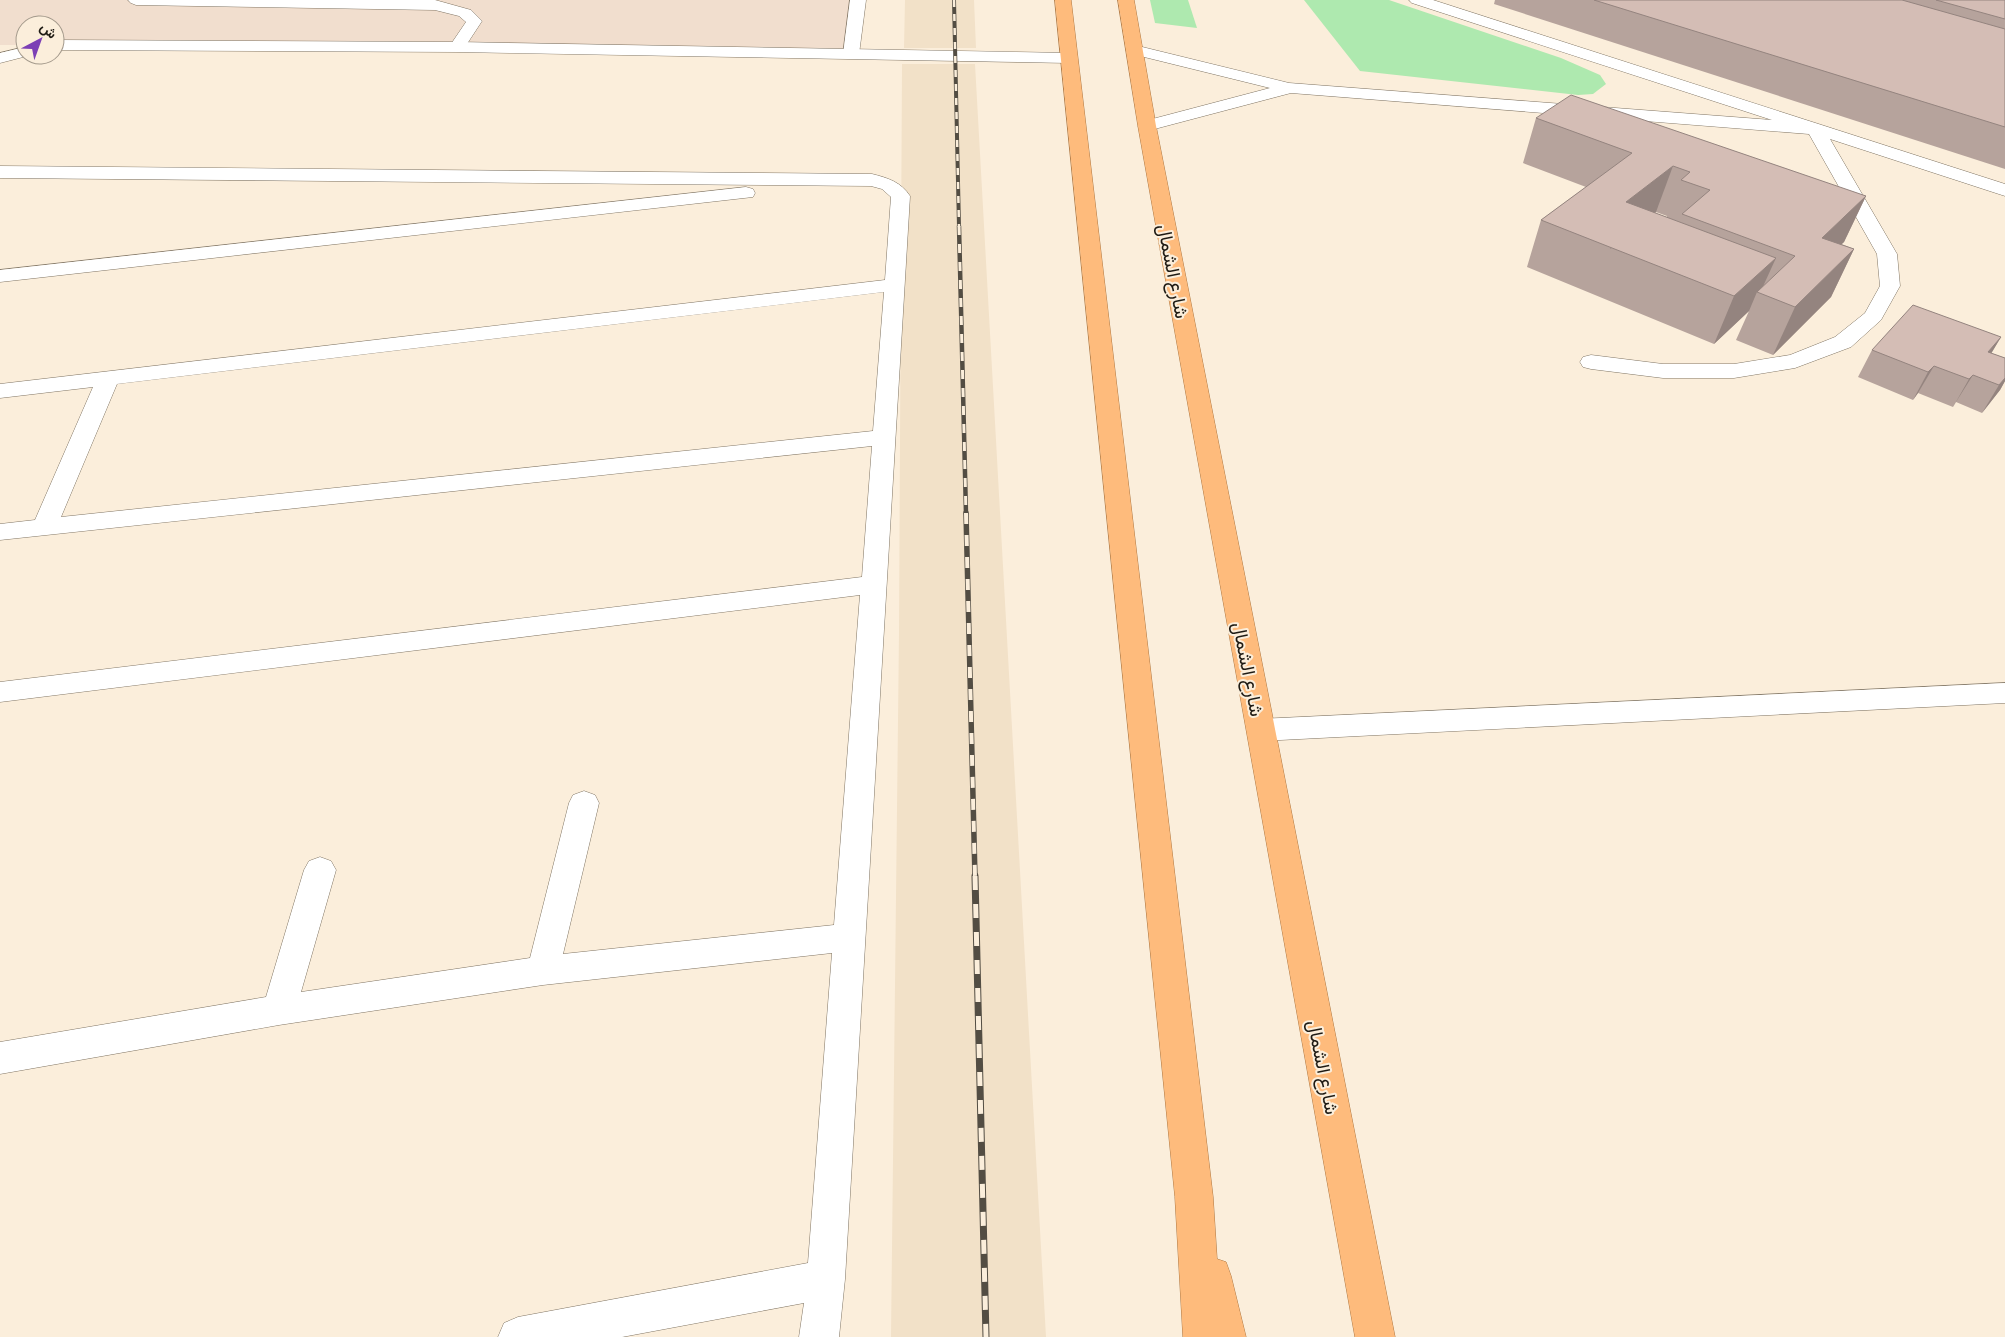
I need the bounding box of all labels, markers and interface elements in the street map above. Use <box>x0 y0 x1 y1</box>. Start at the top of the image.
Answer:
north arrow <box>15 15 65 65</box>
text: ش <box>36 18 61 43</box>
street label: شارع الشمال <box>1152 222 1194 321</box>
street label: شارع الشمال <box>1227 620 1269 719</box>
street label: شارع الشمال <box>1302 1018 1344 1117</box>

